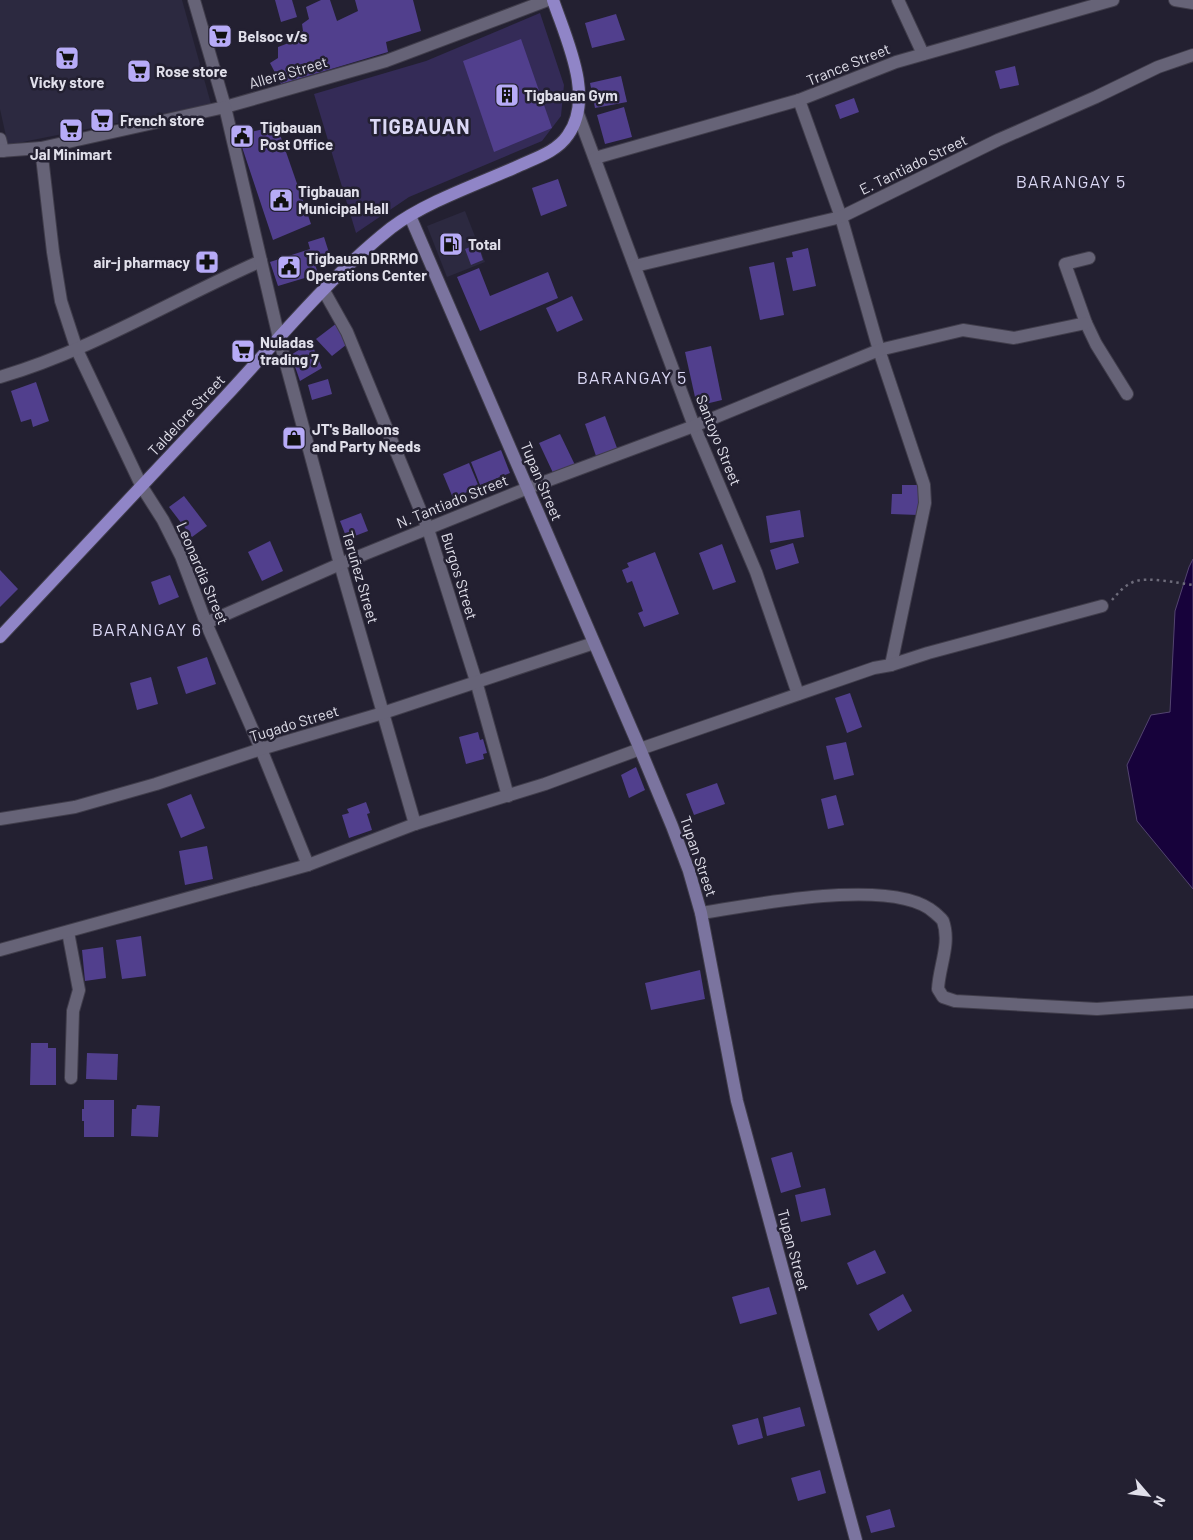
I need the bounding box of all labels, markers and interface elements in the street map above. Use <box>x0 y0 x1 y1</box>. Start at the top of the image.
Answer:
supermarket icon: Belsoc v/s <box>207 23 233 49</box>
place label: Belsoc v/s <box>238 27 308 45</box>
street label: Trance Street <box>804 39 892 89</box>
supermarket icon: Vicky store <box>54 45 80 71</box>
street label: Allera Street <box>247 52 329 92</box>
supermarket icon: Rose store <box>126 58 152 84</box>
place label: Rose store <box>156 62 227 80</box>
place label: Vicky store <box>30 73 104 91</box>
building icon: Tigbauan Gym <box>494 82 520 108</box>
place label: Tigbauan Gym <box>524 86 618 104</box>
supermarket icon: French store <box>89 107 115 133</box>
place label: French store <box>120 111 204 129</box>
district label: TIGBAUAN <box>370 114 470 138</box>
supermarket icon: Jal Minimart <box>58 117 84 143</box>
place label: Tigbauan Post Office <box>260 118 333 153</box>
public building icon: Tigbauan Post Office <box>229 123 255 149</box>
street label: E. Tantiado Street <box>856 130 970 198</box>
place label: Jal Minimart <box>30 145 112 163</box>
district label: BARANGAY 5 <box>1016 170 1126 192</box>
place label: Tigbauan Municipal Hall <box>298 182 389 217</box>
public building icon: Tigbauan Municipal Hall <box>268 187 294 213</box>
fuel station icon: Total <box>438 231 464 257</box>
place label: Total <box>468 235 501 253</box>
pharmacy icon: air-j pharmacy <box>194 249 220 275</box>
place label: Tigbauan DRRMO Operations Center <box>306 249 427 284</box>
place label: air-j pharmacy <box>94 253 190 271</box>
public building icon: Tigbauan DRRMO Operations Center <box>276 254 302 280</box>
place label: Nuladas trading 7 <box>260 333 319 368</box>
supermarket icon: Nuladas trading 7 <box>230 338 256 364</box>
district label: BARANGAY 5 <box>577 366 687 388</box>
street label: Taldelore Street <box>144 371 228 459</box>
street label: Santoyo Street <box>693 392 745 488</box>
place label: JT's Balloons and Party Needs <box>312 420 421 455</box>
shop icon: JT's Balloons and Party Needs <box>281 425 307 451</box>
street label: Tupan Street <box>517 439 567 523</box>
street label: N. Tantiado Street <box>394 470 510 532</box>
street label: Leonardia Street <box>173 519 233 627</box>
street label: Teruñez Street <box>339 529 383 625</box>
street label: Burgos Street <box>438 530 482 622</box>
district label: BARANGAY 6 <box>92 618 202 640</box>
street label: Tugado Street <box>247 701 341 745</box>
street label: Tupan Street <box>677 813 721 899</box>
street label: Tupan Street <box>774 1207 814 1293</box>
north arrow <box>1123 1470 1173 1520</box>
text: N <box>1150 1493 1170 1509</box>

